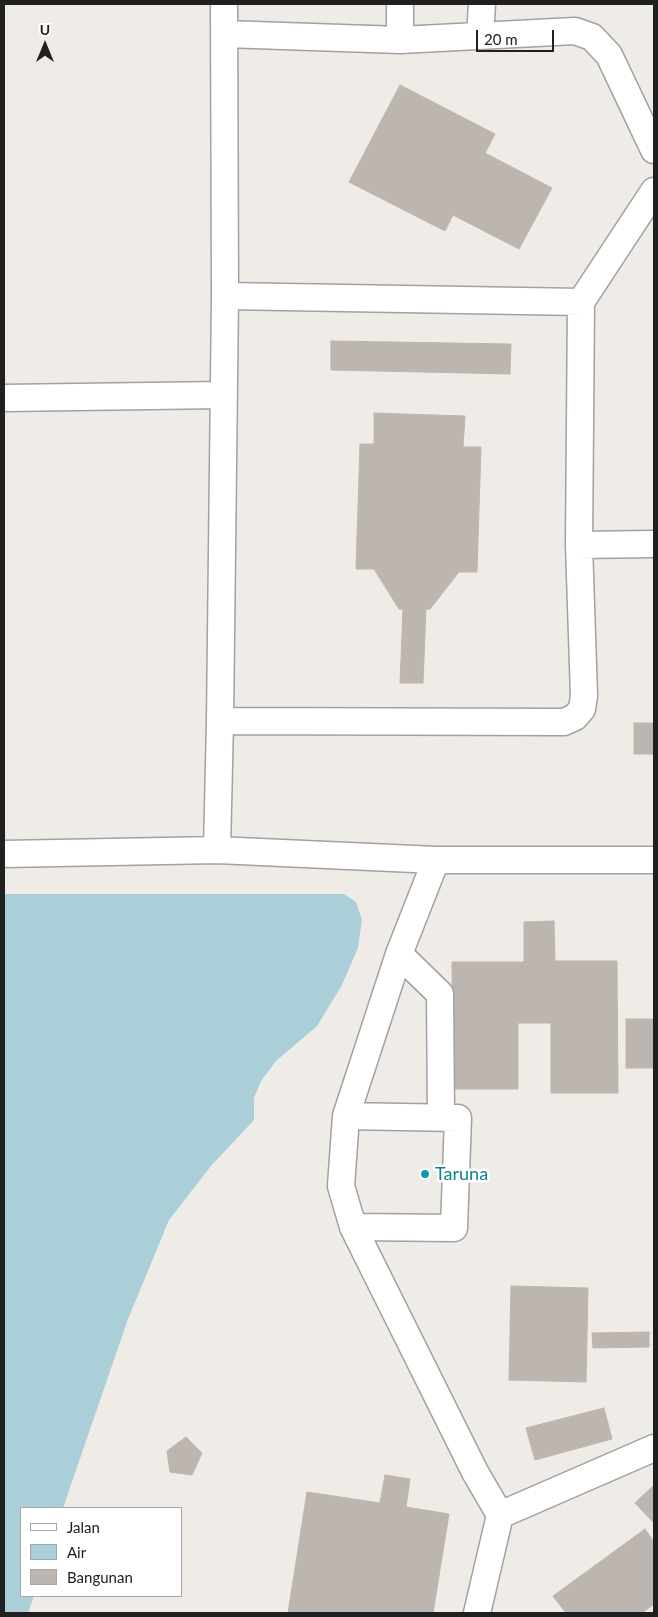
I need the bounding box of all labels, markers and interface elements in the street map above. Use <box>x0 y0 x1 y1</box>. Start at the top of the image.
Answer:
north arrow <box>20 20 70 70</box>
scale bar <box>478 20 556 52</box>
text: U <box>40 21 50 38</box>
text: 20 m <box>484 30 518 48</box>
place label: Taruna <box>435 1163 488 1185</box>
marker: Taruna <box>419 1168 431 1180</box>
legend <box>20 1507 182 1597</box>
text: Jalan <box>67 1518 100 1536</box>
text: Air <box>67 1543 86 1561</box>
text: Bangunan <box>67 1568 133 1586</box>

